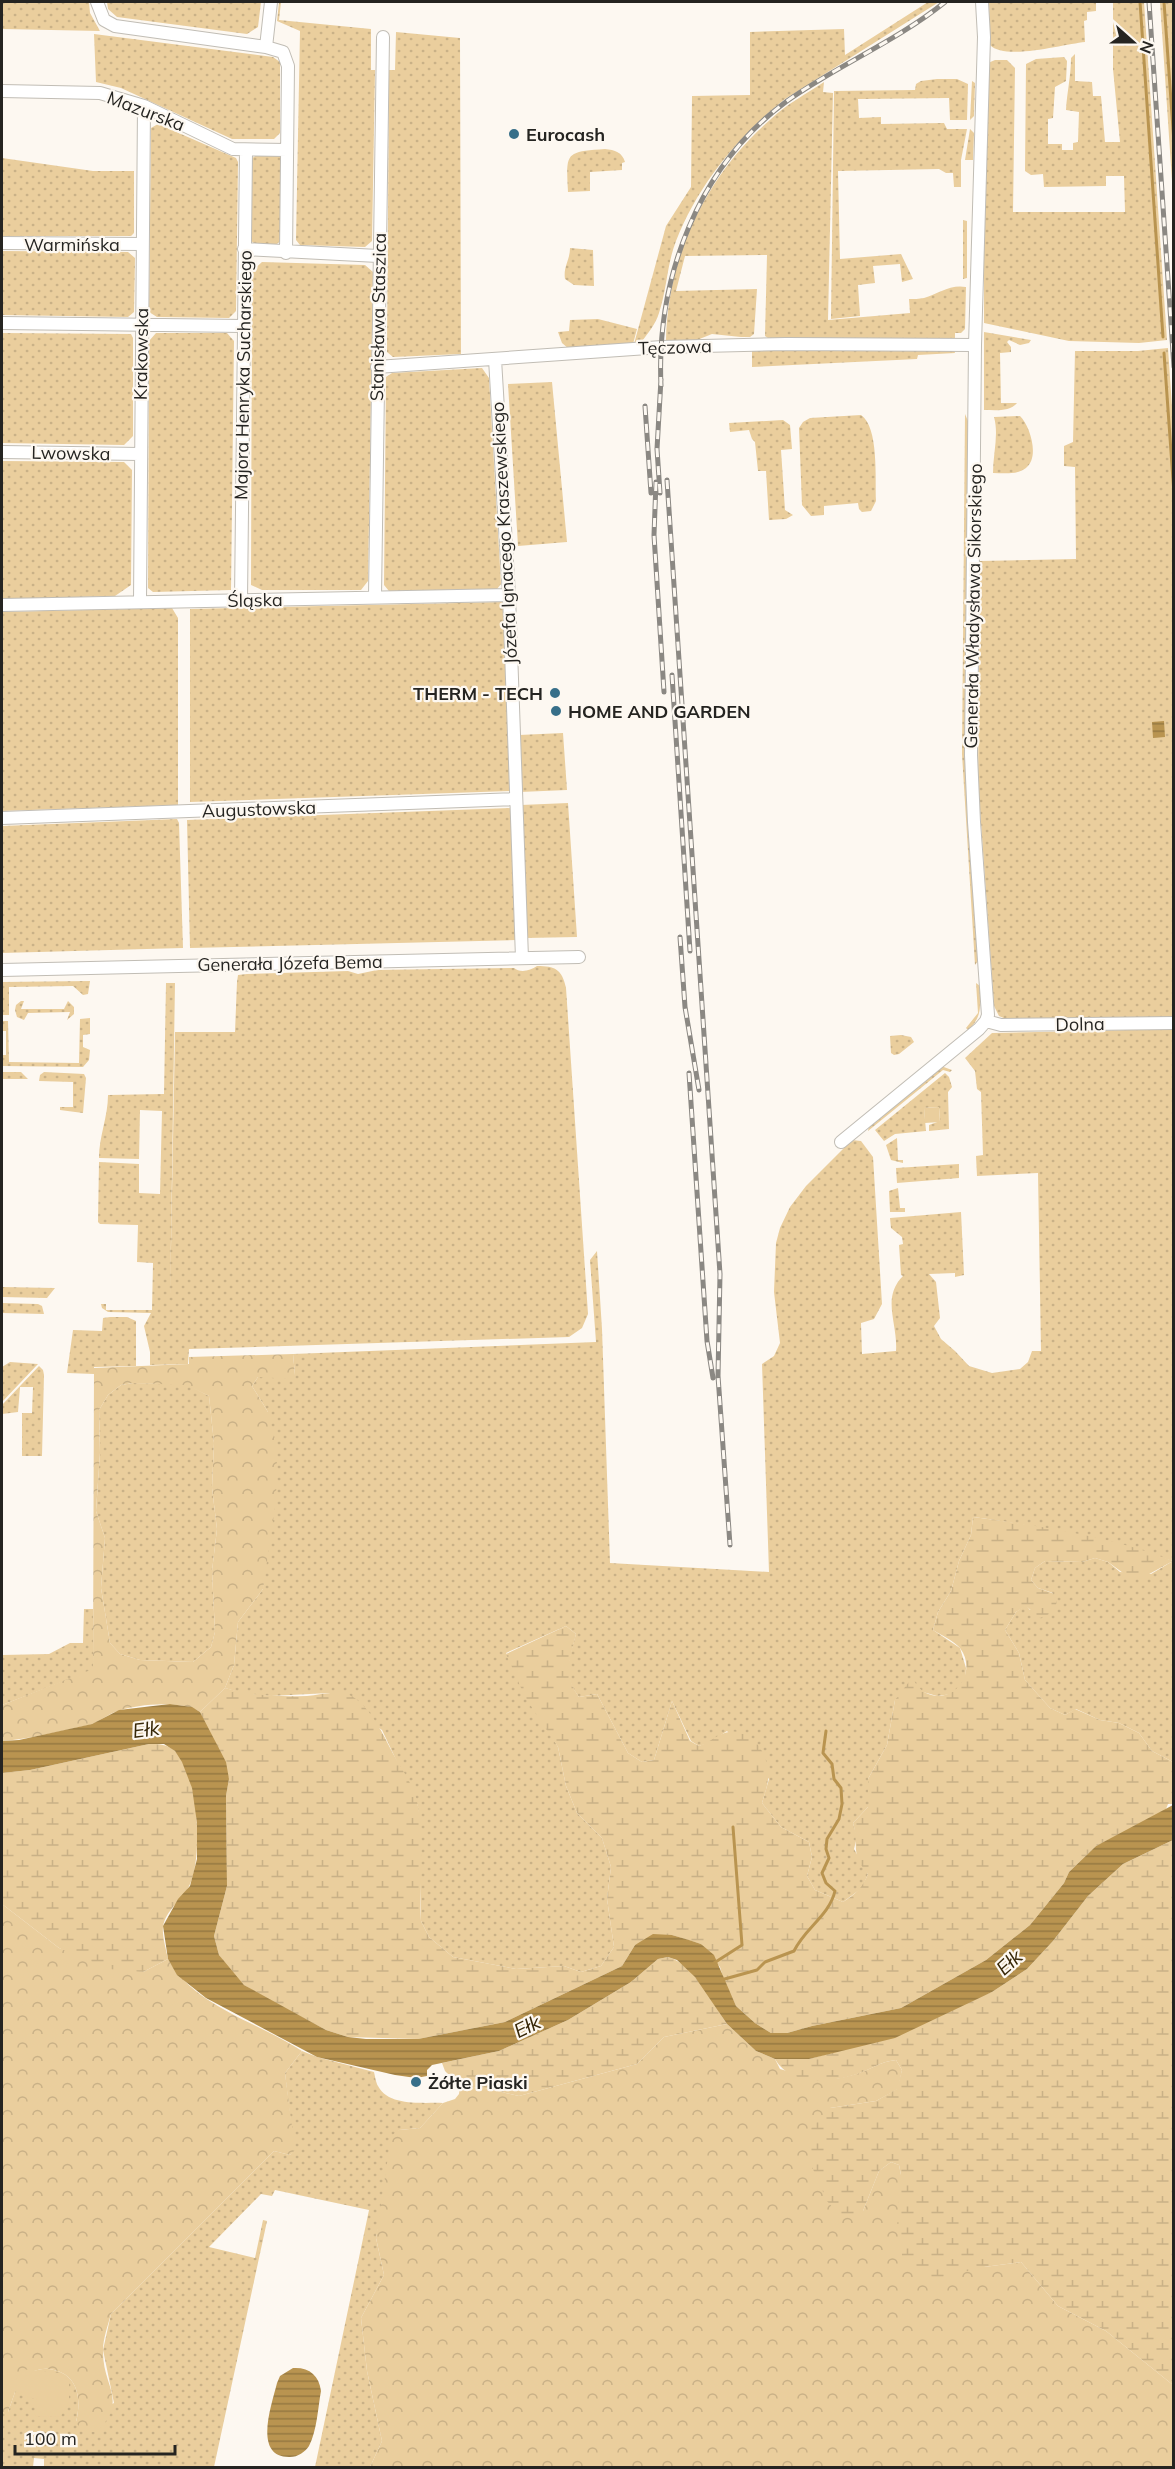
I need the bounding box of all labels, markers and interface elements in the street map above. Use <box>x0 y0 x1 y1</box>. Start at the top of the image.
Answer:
north arrow <box>1103 12 1163 72</box>
text: N <box>1136 38 1159 57</box>
street label: Mazurska <box>104 86 188 136</box>
place label: Eurocash <box>526 123 605 146</box>
marker: Eurocash <box>507 127 521 141</box>
street label: Warmińska <box>24 233 120 256</box>
street label: Stanisława Staszica <box>365 233 391 401</box>
street label: Majora Henryka Sucharskiego <box>229 250 257 500</box>
street label: Krakowska <box>129 308 153 400</box>
street label: Tęczowa <box>638 334 712 360</box>
street label: Józefa Ignacego Kraszewskiego <box>486 401 522 665</box>
street label: Lwowska <box>31 441 111 465</box>
street label: Generała Władysława Sikorskiego <box>959 463 987 749</box>
street label: Śląska <box>227 588 283 612</box>
place label: THERM - TECH <box>413 682 543 705</box>
marker: THERM - TECH <box>548 686 562 700</box>
place label: HOME AND GARDEN <box>568 700 751 723</box>
marker: HOME AND GARDEN <box>549 704 563 718</box>
street label: Augustowska <box>201 796 317 822</box>
street label: Generała Józefa Bema <box>197 950 383 976</box>
street label: Dolna <box>1055 1012 1105 1036</box>
water label: Ełk <box>131 1715 162 1743</box>
water label: Ełk <box>991 1943 1028 1980</box>
water label: Ełk <box>509 2009 545 2043</box>
place label: Żółte Piaski <box>428 2071 528 2094</box>
marker: Żółte Piaski <box>409 2075 423 2089</box>
scale bar <box>15 2418 176 2456</box>
text: 100 m <box>24 2427 77 2450</box>

